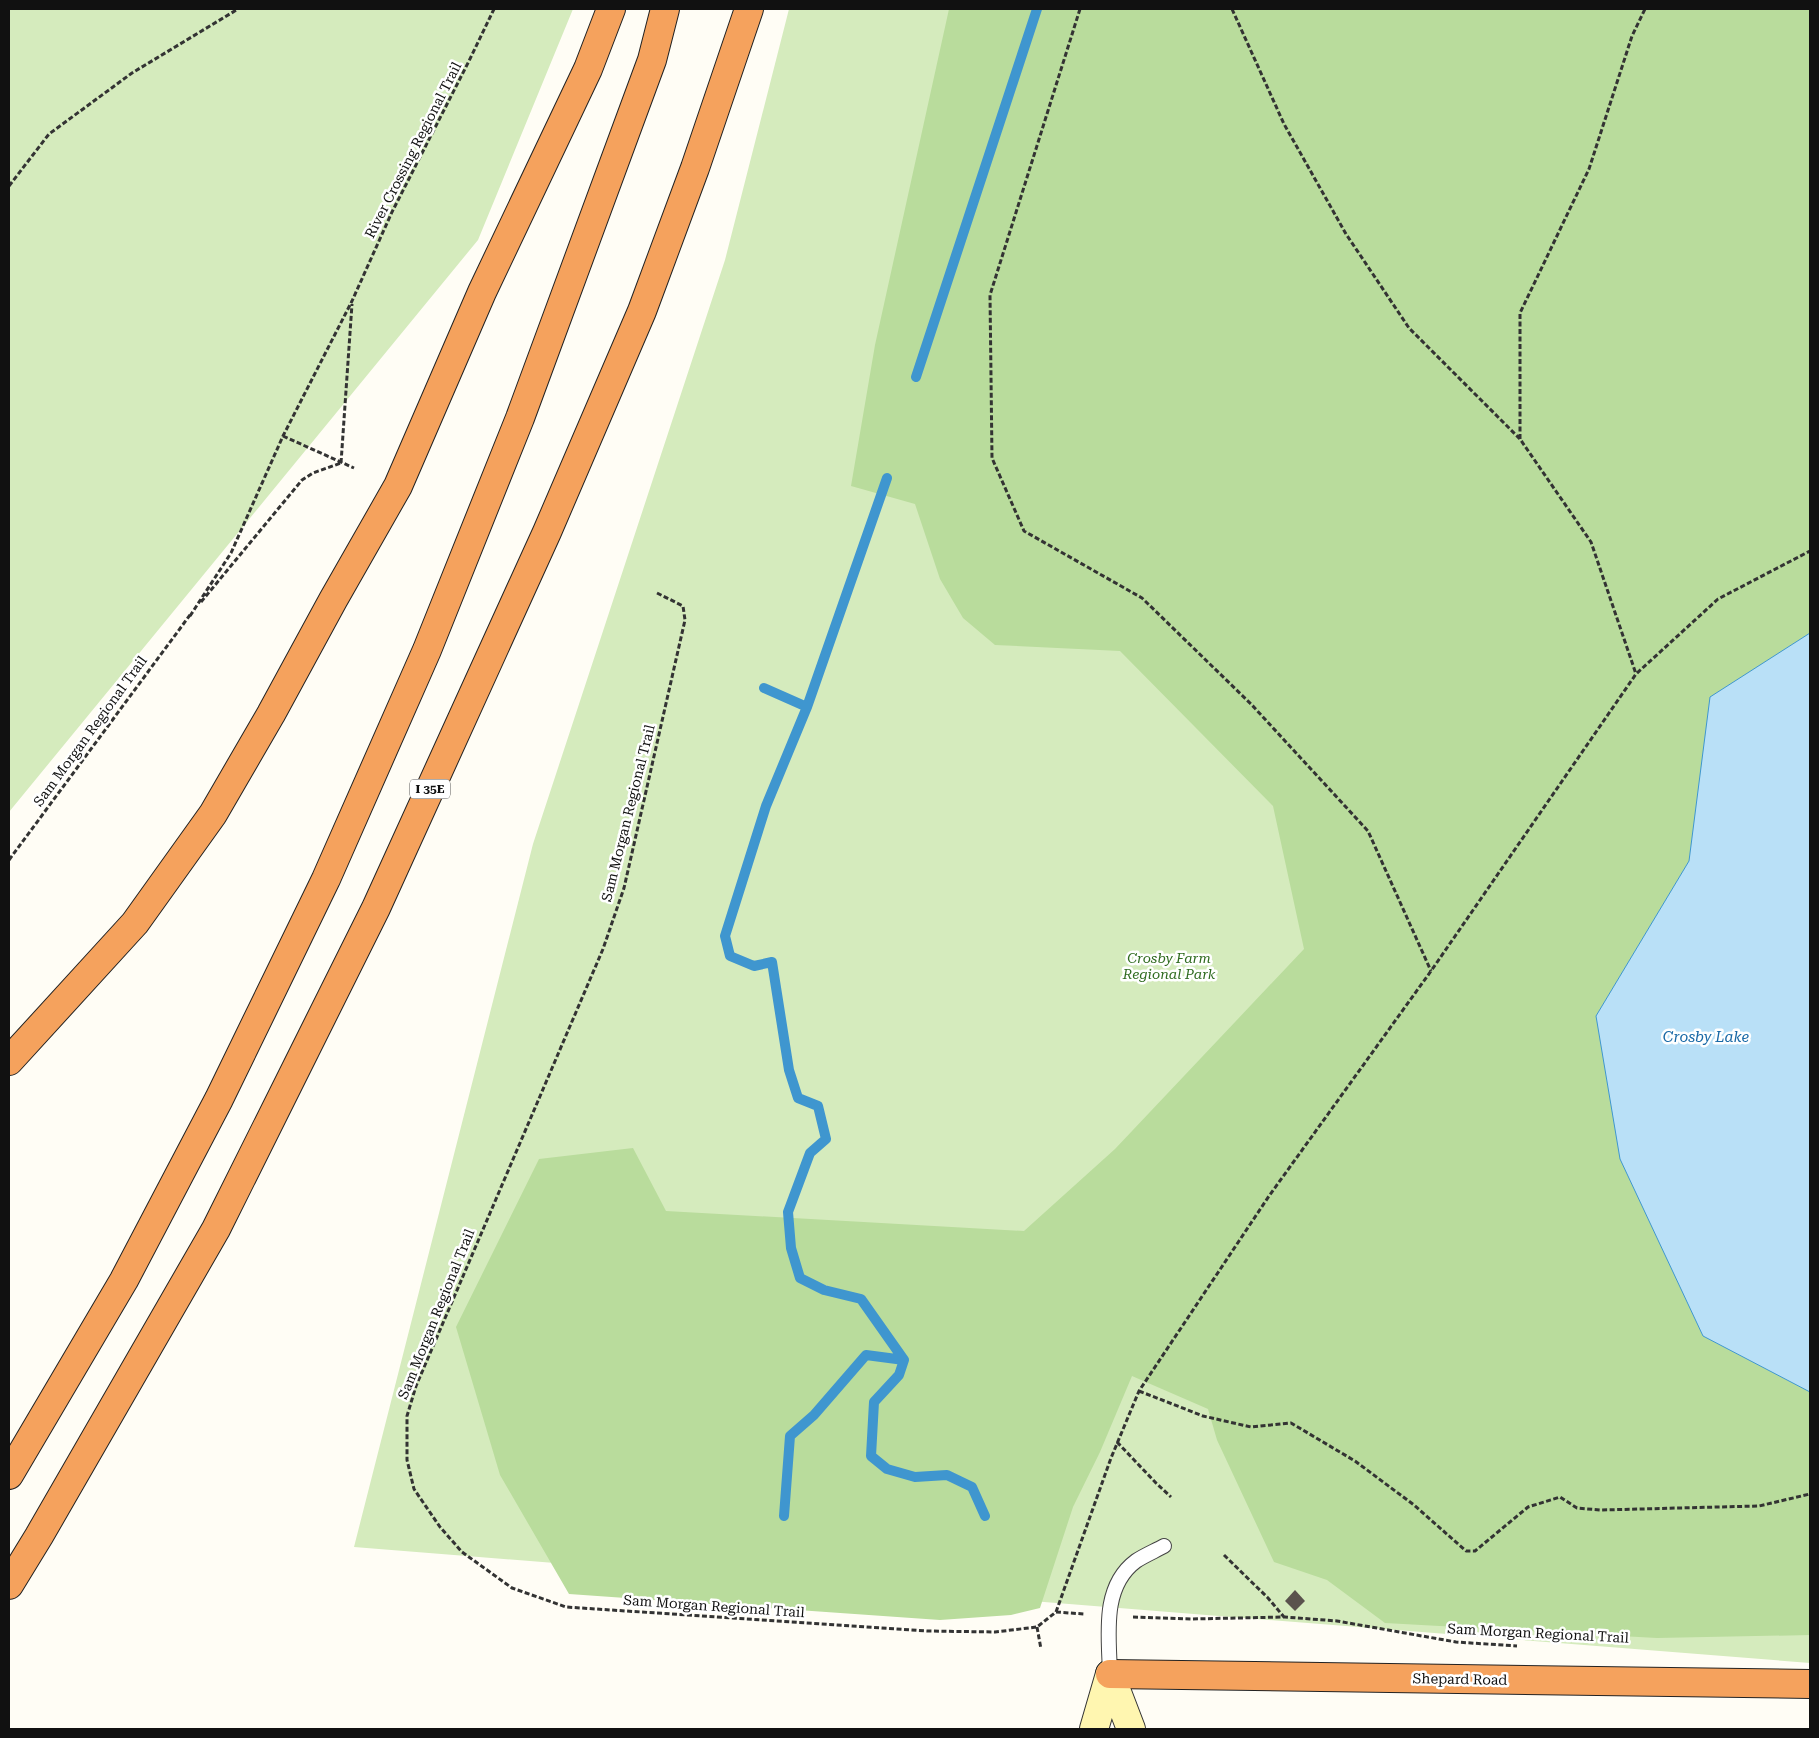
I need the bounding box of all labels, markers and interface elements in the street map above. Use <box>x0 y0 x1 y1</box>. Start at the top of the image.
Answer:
street label: River Crossing Regional Trail <box>362 59 465 241</box>
street label: Sam Morgan Regional Trail <box>30 652 150 809</box>
street label: Sam Morgan Regional Trail <box>598 722 658 903</box>
road number: I 35E <box>410 780 450 799</box>
park label: Crosby Farm Regional Park <box>1122 950 1216 982</box>
water label: Crosby Lake <box>1663 1028 1750 1046</box>
street label: Sam Morgan Regional Trail <box>395 1226 478 1401</box>
street label: Sam Morgan Regional Trail <box>623 1592 806 1620</box>
street label: Sam Morgan Regional Trail <box>1447 1620 1630 1646</box>
street label: Shepard Road <box>1413 1670 1507 1688</box>

